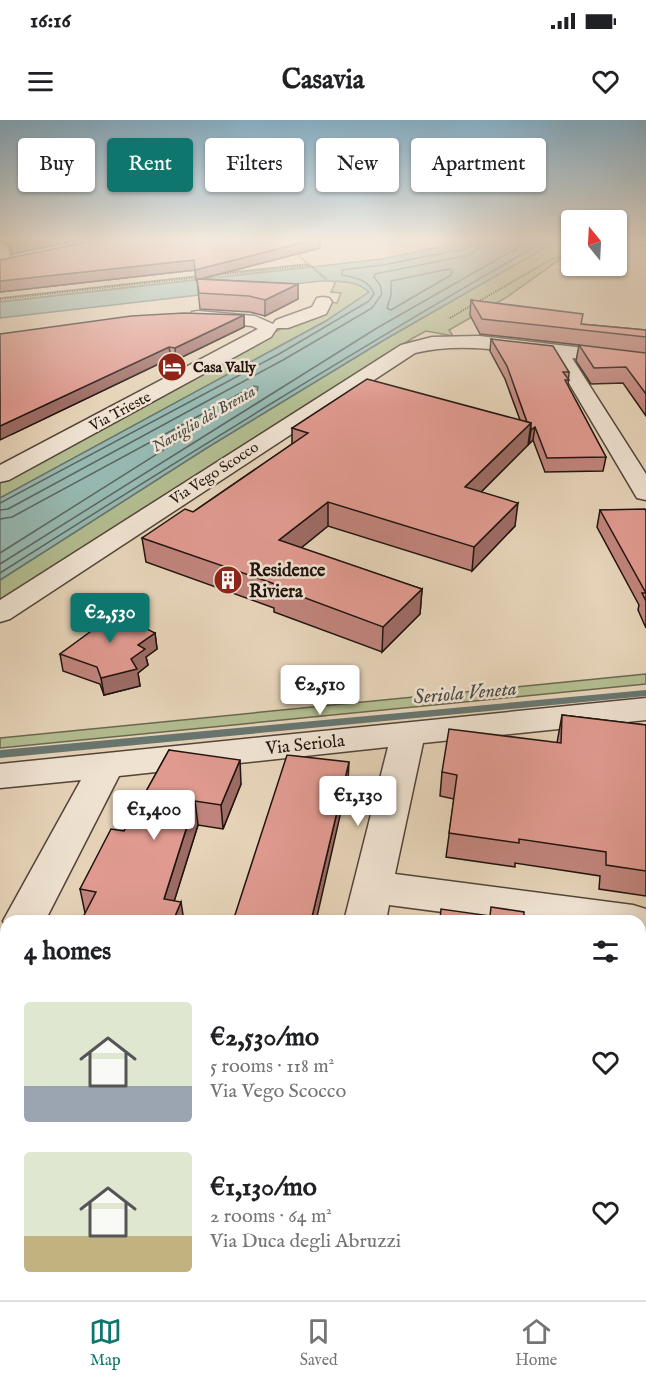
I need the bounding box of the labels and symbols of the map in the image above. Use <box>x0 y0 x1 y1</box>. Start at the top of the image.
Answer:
north arrow <box>561 210 627 276</box>
hotel icon: Casa Vally <box>156 351 188 383</box>
place label: Casa Vally <box>193 358 257 377</box>
water label: Naviglio del Brenta <box>149 382 259 457</box>
street label: Via Trieste <box>85 387 154 436</box>
street label: Via Vego Scocco <box>165 438 262 510</box>
place label: Residence Riviera <box>249 560 326 604</box>
building icon: Residence Riviera <box>212 564 244 596</box>
pin: €2,530 <box>61 593 159 644</box>
pin: €2,510 <box>271 665 369 716</box>
water label: Seriola Veneta <box>412 677 518 710</box>
street label: Via Seriola <box>263 730 346 761</box>
pin: €1,130 <box>309 776 407 827</box>
pin: €1,400 <box>105 790 203 841</box>

